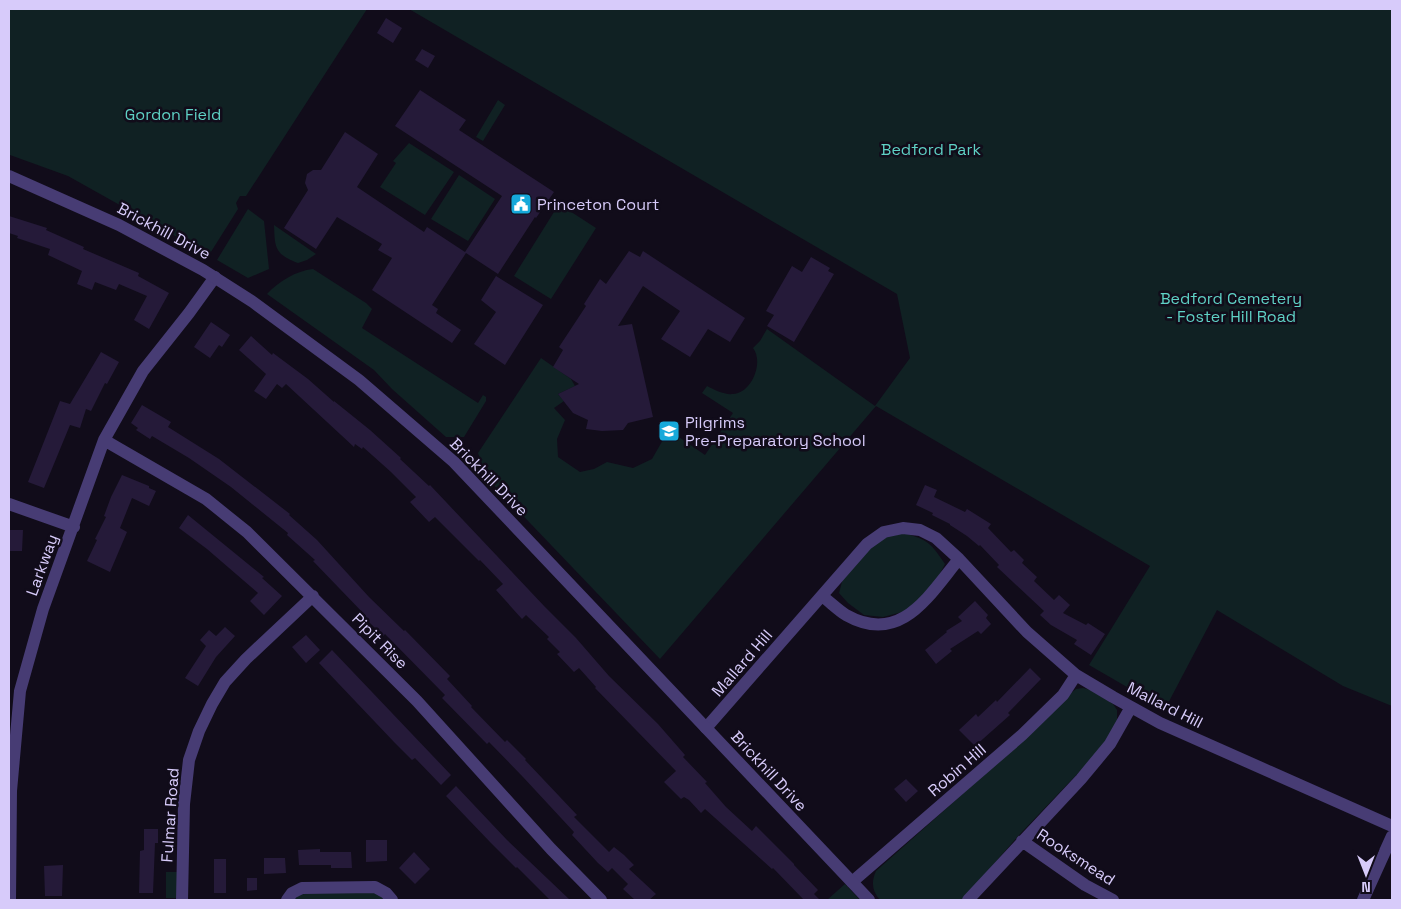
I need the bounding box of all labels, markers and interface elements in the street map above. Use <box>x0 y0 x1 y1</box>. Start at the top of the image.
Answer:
park label: Gordon Field <box>125 104 221 125</box>
park label: Bedford Park <box>881 139 982 160</box>
public building icon: Princeton Court <box>509 192 533 216</box>
place label: Princeton Court <box>537 194 659 215</box>
street label: Brickhill Drive <box>114 198 214 264</box>
park label: Bedford Cemetery - Foster Hill Road <box>1160 288 1302 327</box>
place label: Pilgrims Pre-Preparatory School <box>685 412 866 451</box>
school or university icon: Pilgrims Pre-Preparatory School <box>657 419 681 443</box>
street label: Brickhill Drive <box>445 433 533 521</box>
street label: Larkway <box>21 531 63 599</box>
street label: Pipit Rise <box>347 608 413 674</box>
street label: Mallard Hill <box>707 625 777 701</box>
street label: Mallard Hill <box>1123 677 1207 733</box>
street label: Brickhill Drive <box>726 726 812 816</box>
street label: Robin Hill <box>924 739 990 801</box>
street label: Fulmar Road <box>156 767 184 863</box>
street label: Rooksmead <box>1033 824 1119 890</box>
north arrow <box>1341 849 1391 899</box>
text: N <box>1361 878 1371 896</box>

